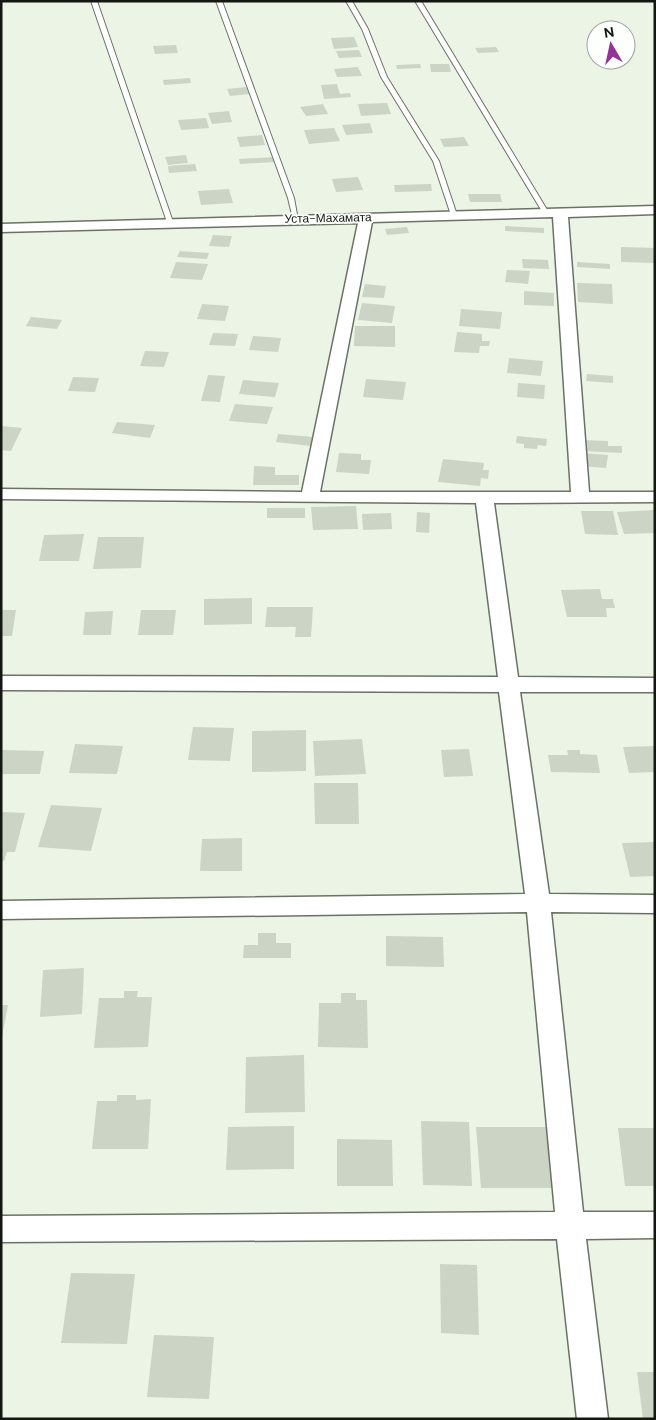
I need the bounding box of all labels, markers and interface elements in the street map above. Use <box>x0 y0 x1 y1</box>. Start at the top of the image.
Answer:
north arrow <box>586 20 636 70</box>
text: N <box>603 22 615 42</box>
street label: Уста-Махамата <box>284 209 372 227</box>

